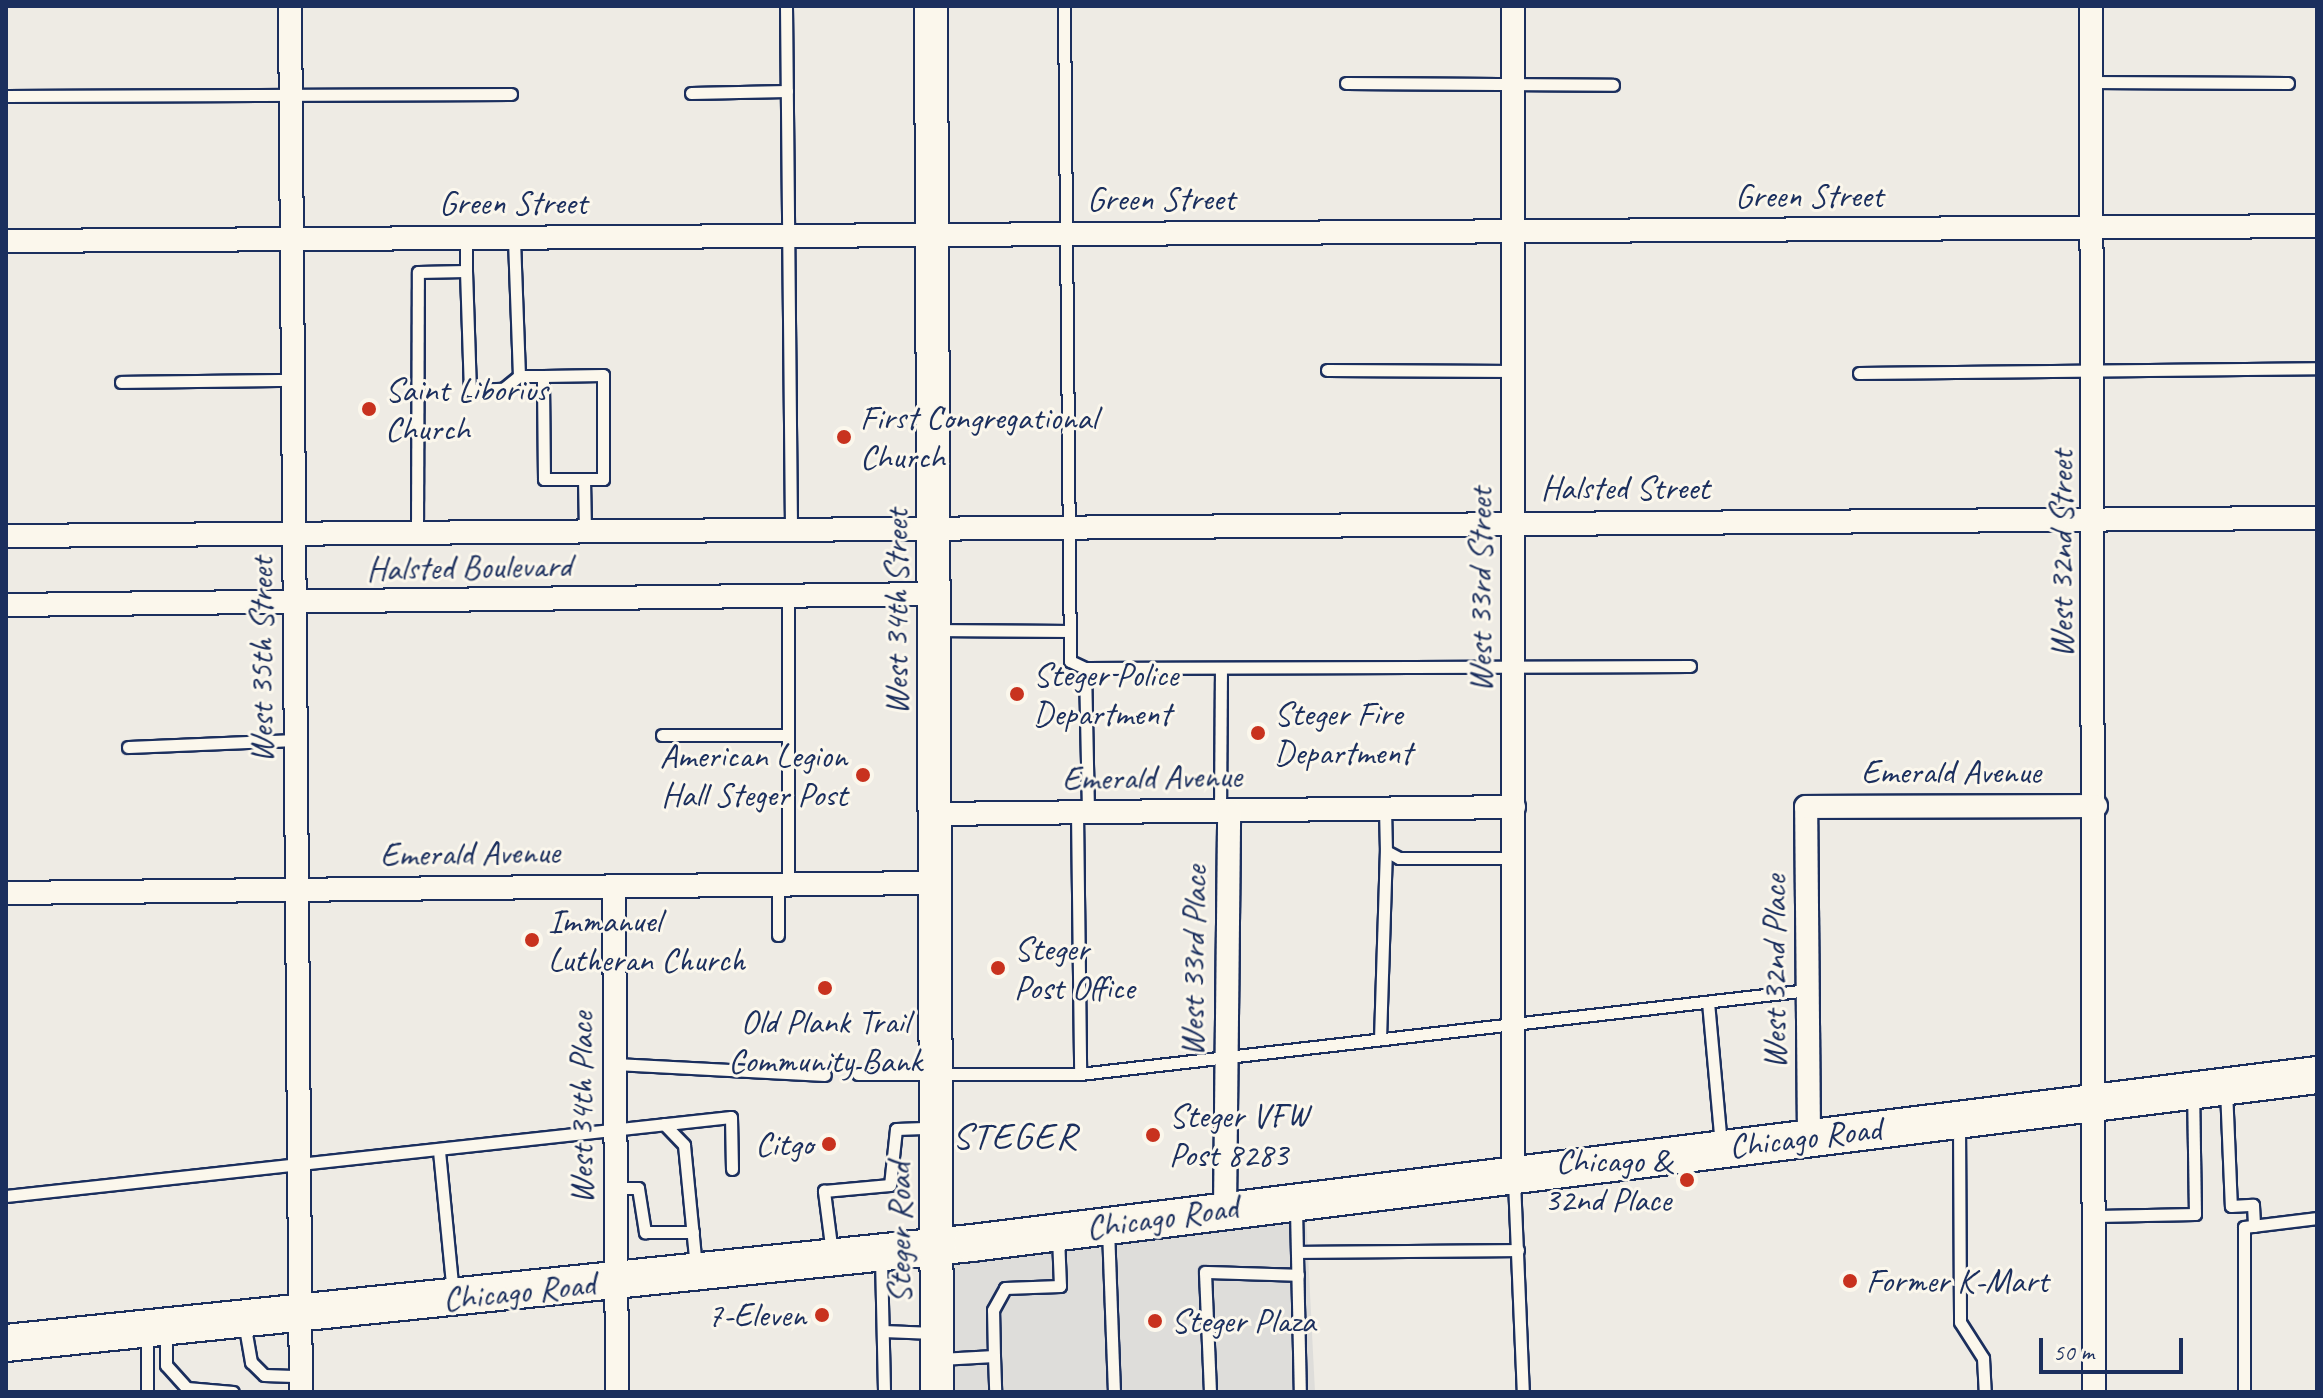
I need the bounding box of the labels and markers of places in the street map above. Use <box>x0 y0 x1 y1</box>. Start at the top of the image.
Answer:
place label: Saint Liborius Church <box>385 369 548 448</box>
place label: First Congregational Church <box>860 397 1095 476</box>
marker: Saint Liborius Church <box>360 400 378 418</box>
marker: First Congregational Church <box>835 428 853 446</box>
place label: Steger Police Department <box>1033 654 1178 734</box>
marker: Steger Police Department <box>1008 685 1026 703</box>
place label: Steger Fire Department <box>1274 693 1412 772</box>
marker: Steger Fire Department <box>1249 724 1267 742</box>
place label: American Legion Hall Steger Post <box>660 735 847 814</box>
marker: American Legion Hall Steger Post <box>854 766 872 784</box>
place label: Immanuel Lutheran Church <box>548 900 746 980</box>
place label: Steger Post Office <box>1014 928 1134 1008</box>
marker: Immanuel Lutheran Church <box>523 931 541 949</box>
marker: Steger Post Office <box>989 959 1007 977</box>
marker: Old Plank Trail Community Bank <box>816 979 834 997</box>
place label: Old Plank Trail Community Bank <box>728 1001 922 1080</box>
place label: Steger VFW Post 8283 <box>1169 1095 1309 1174</box>
place label: Citgo <box>755 1124 813 1164</box>
marker: Steger VFW Post 8283 <box>1144 1126 1162 1144</box>
marker: Citgo <box>820 1135 838 1153</box>
place label: Chicago & 32nd Place <box>1544 1140 1671 1220</box>
marker: Chicago & 32nd Place <box>1678 1171 1696 1189</box>
place label: Former K-Mart <box>1866 1261 2048 1301</box>
marker: Former K-Mart <box>1841 1272 1859 1290</box>
place label: 7-Eleven <box>707 1295 806 1335</box>
place label: Steger Plaza <box>1171 1301 1315 1341</box>
marker: 7-Eleven <box>813 1306 831 1324</box>
marker: Steger Plaza <box>1146 1312 1164 1330</box>

